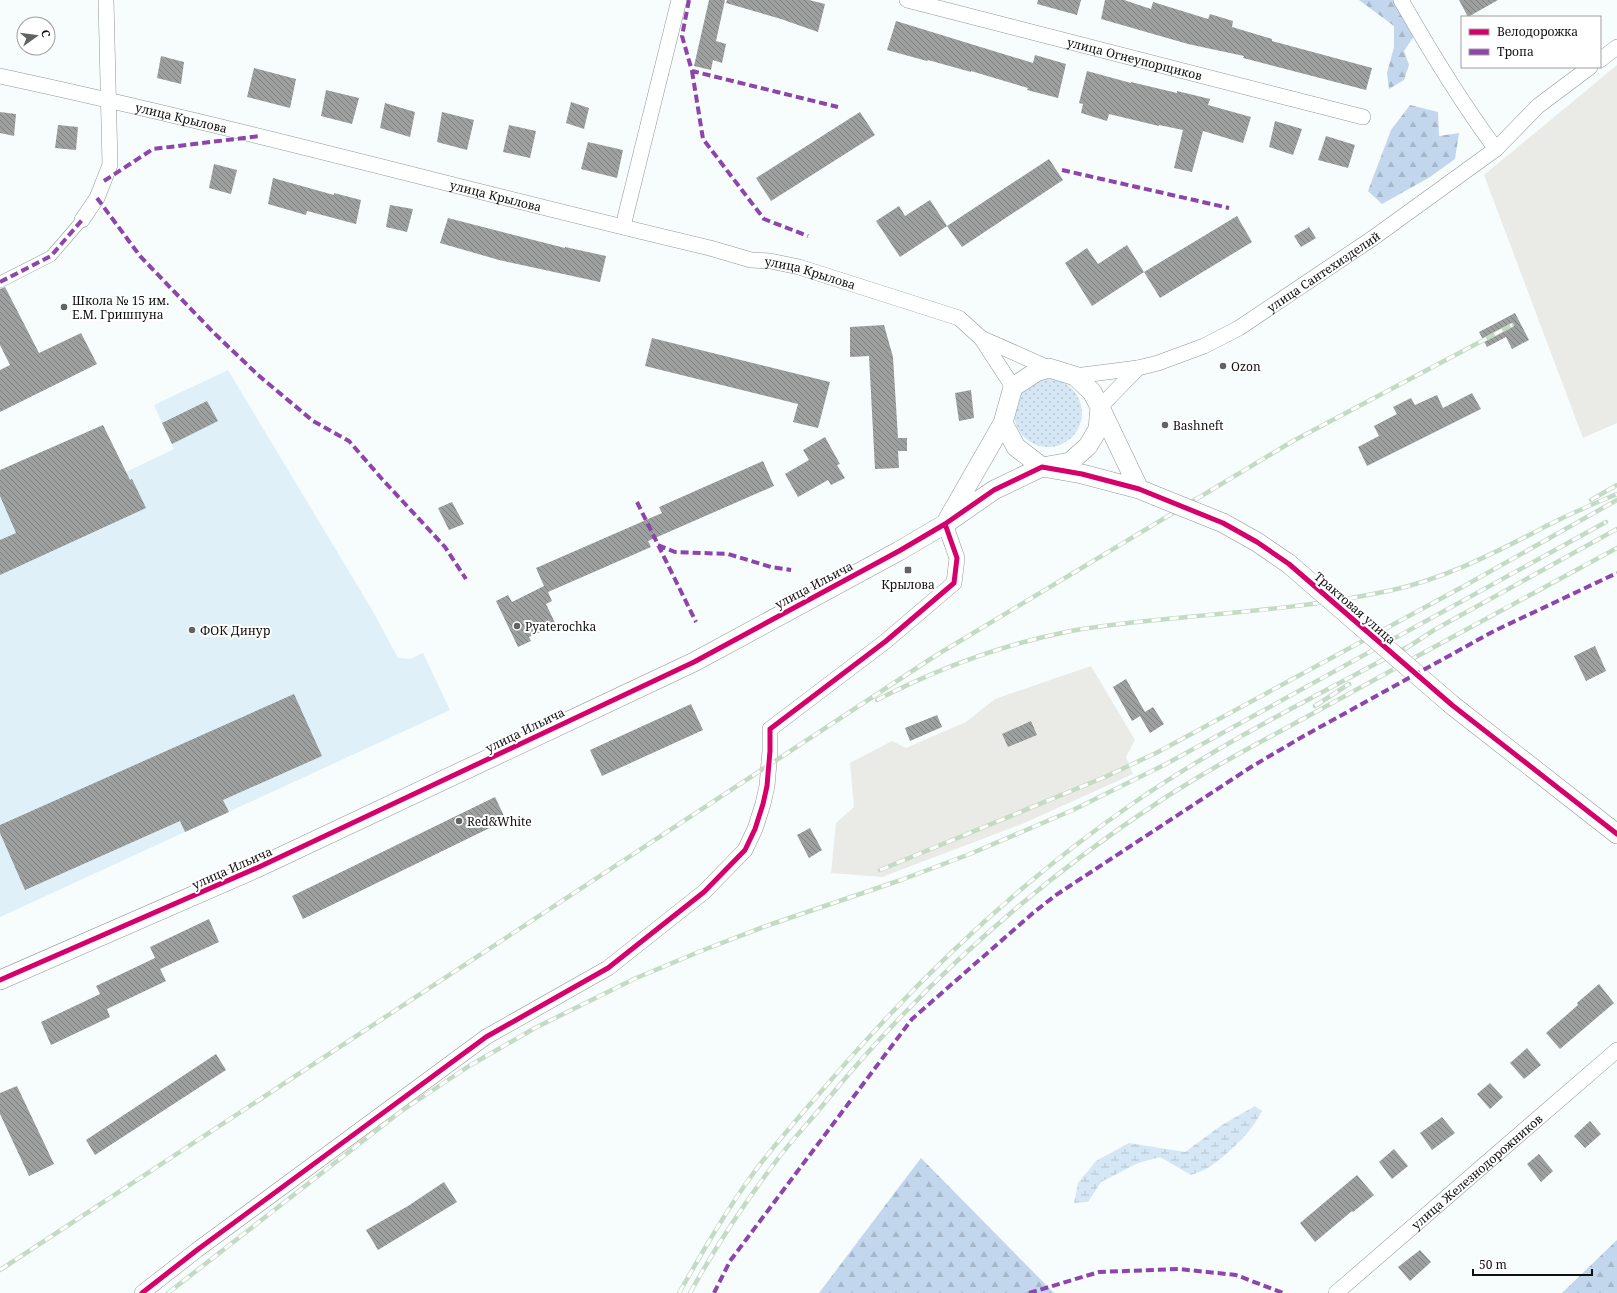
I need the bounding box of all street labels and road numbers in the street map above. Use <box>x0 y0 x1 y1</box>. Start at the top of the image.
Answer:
street label: улица Огнеупорщиков <box>1065 33 1204 84</box>
street label: улица Крылова <box>134 98 229 137</box>
street label: улица Крылова <box>448 176 544 215</box>
street label: улица Сантехизделий <box>1263 227 1383 316</box>
street label: улица Крылова <box>764 252 858 293</box>
street label: улица Ильича <box>772 557 856 613</box>
street label: Трактовая улица <box>1311 568 1400 648</box>
street label: улица Ильича <box>483 703 568 757</box>
street label: улица Ильича <box>189 843 275 893</box>
street label: улица Железнодорожников <box>1408 1110 1546 1233</box>

